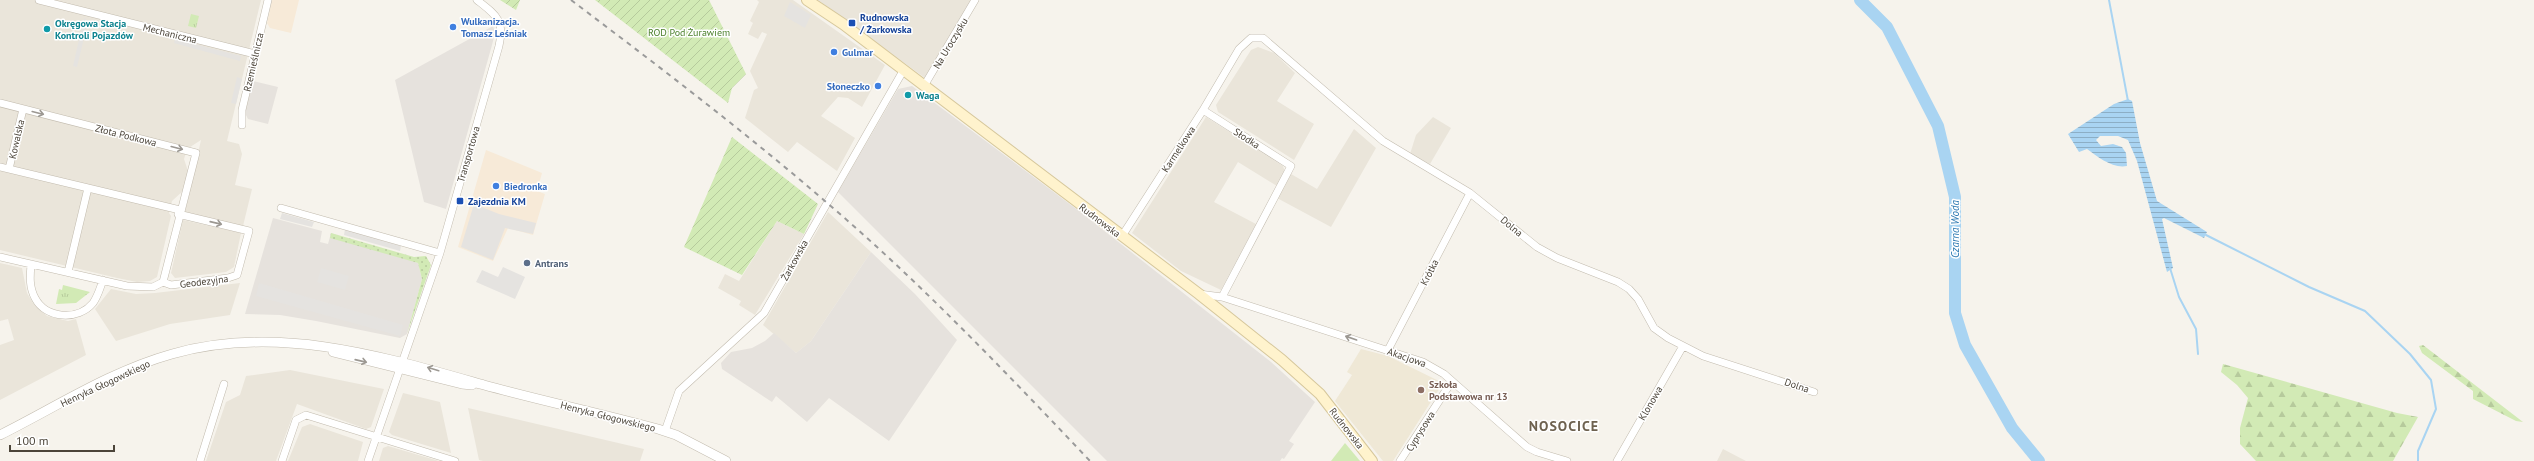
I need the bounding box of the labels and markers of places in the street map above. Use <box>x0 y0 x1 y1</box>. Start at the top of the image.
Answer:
place label: Rudnowska / Żarkowska <box>859 11 912 36</box>
place label: Wulkanizacja. Tomasz Leśniak <box>461 15 527 40</box>
place label: Okręgowa Stacja Kontroli Pojazdów <box>55 17 134 42</box>
marker: Rudnowska / Żarkowska <box>847 18 857 28</box>
marker: Wulkanizacja. Tomasz Leśniak <box>448 22 458 32</box>
marker: Okręgowa Stacja Kontroli Pojazdów <box>42 24 52 34</box>
place label: Gulmar <box>842 46 873 59</box>
marker: Gulmar <box>829 47 839 57</box>
place label: Słoneczko <box>827 80 871 93</box>
marker: Słoneczko <box>873 81 883 91</box>
place label: Waga <box>916 89 939 102</box>
marker: Waga <box>903 90 913 100</box>
place label: Biedronka <box>504 180 547 193</box>
marker: Biedronka <box>491 181 501 191</box>
place label: Zajezdnia KM <box>468 195 526 208</box>
marker: Zajezdnia KM <box>455 196 465 206</box>
place label: Antrans <box>535 257 568 270</box>
marker: Antrans <box>522 258 532 268</box>
place label: Szkoła Podstawowa nr 13 <box>1429 378 1508 403</box>
marker: Szkoła Podstawowa nr 13 <box>1416 385 1426 395</box>

